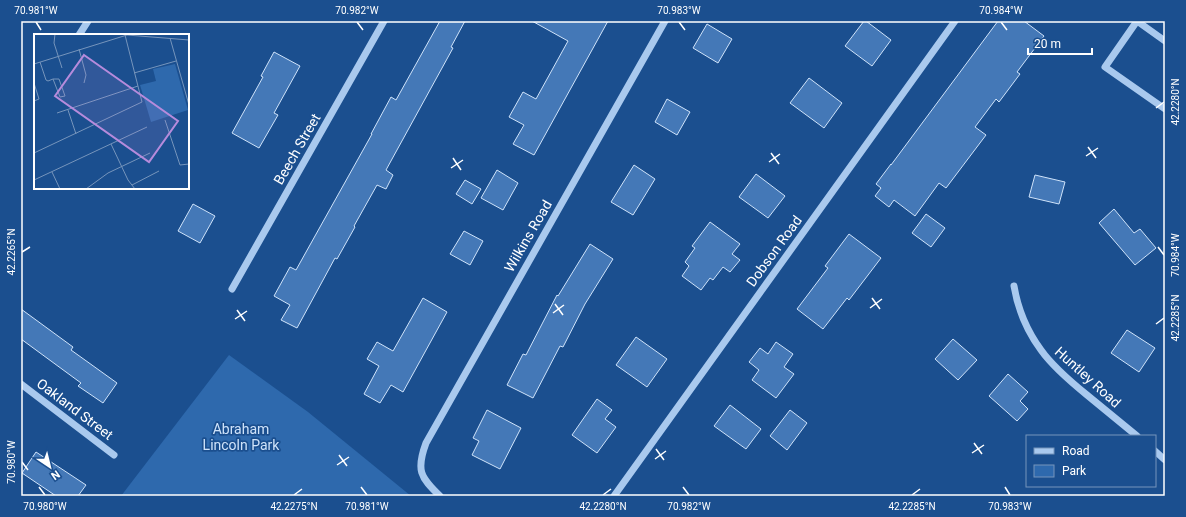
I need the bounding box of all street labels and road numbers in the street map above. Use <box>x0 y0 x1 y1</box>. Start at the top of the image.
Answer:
street label: Beech Street <box>270 110 324 187</box>
street label: Wilkins Road <box>501 197 555 275</box>
street label: Dobson Road <box>743 212 805 290</box>
street label: Huntley Road <box>1052 343 1124 411</box>
street label: Oakland Street <box>34 375 117 443</box>

